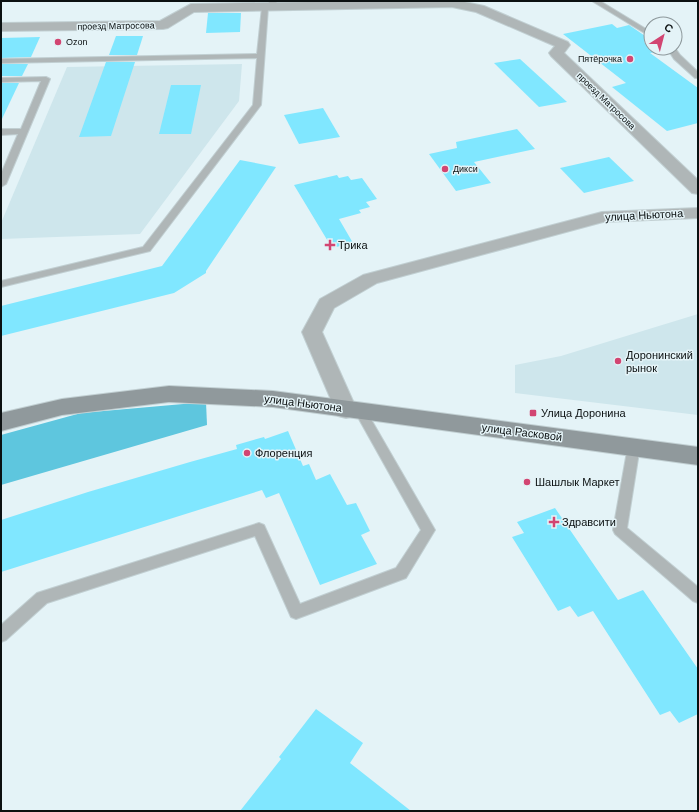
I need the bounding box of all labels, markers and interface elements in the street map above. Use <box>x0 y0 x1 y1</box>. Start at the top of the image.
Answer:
north arrow <box>643 16 683 56</box>
street label: проезд Матросова <box>77 20 155 32</box>
text: С <box>662 21 676 35</box>
marker: Ozon <box>53 37 63 47</box>
place label: Ozon <box>66 37 88 47</box>
place label: Пятёрочка <box>578 54 622 64</box>
marker: Пятёрочка <box>625 54 635 64</box>
street label: проезд Матросова <box>575 71 637 131</box>
marker: Дикси <box>440 164 450 174</box>
place label: Дикси <box>453 164 478 174</box>
street label: улица Ньютона <box>605 207 684 223</box>
place label: Трика <box>338 239 368 251</box>
marker: Трика <box>325 240 335 250</box>
place label: Доронинский рынок <box>626 349 693 374</box>
marker: Доронинский рынок <box>613 356 623 366</box>
street label: улица Ньютона <box>263 392 343 414</box>
place label: Улица Доронина <box>541 407 627 419</box>
marker: Улица Доронина <box>528 408 538 418</box>
street label: улица Расковой <box>481 421 563 443</box>
place label: Флоренция <box>255 447 312 459</box>
marker: Флоренция <box>242 448 252 458</box>
place label: Шашлык Маркет <box>535 476 619 488</box>
marker: Шашлык Маркет <box>522 477 532 487</box>
place label: Здравсити <box>562 516 616 528</box>
marker: Здравсити <box>549 517 559 527</box>

